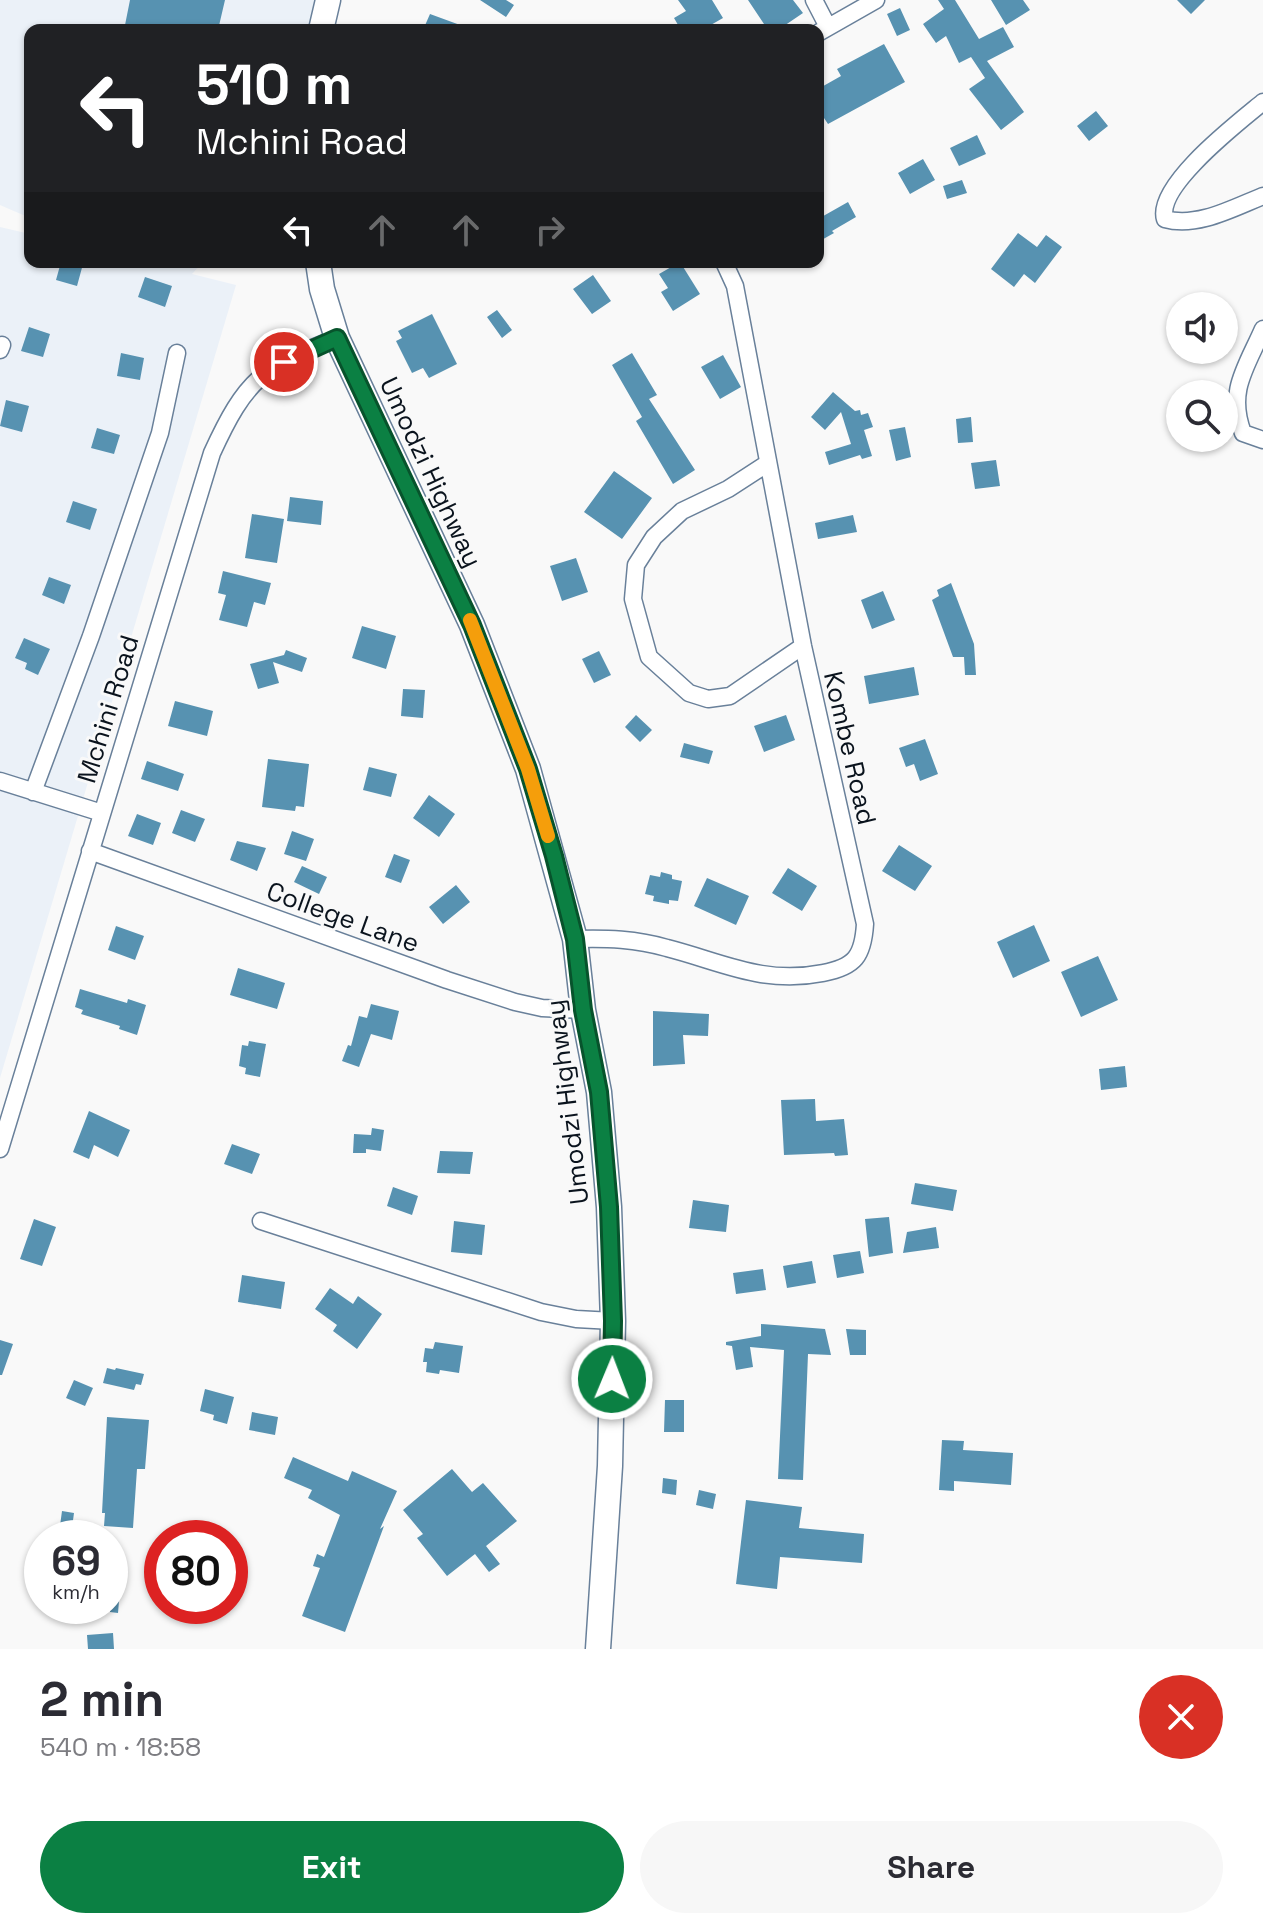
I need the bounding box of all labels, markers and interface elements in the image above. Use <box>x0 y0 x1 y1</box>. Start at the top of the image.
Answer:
text: 510 m <box>196 49 352 120</box>
icon: left <box>64 56 168 160</box>
text: Mchini Road <box>196 119 408 165</box>
icon: left <box>276 208 320 252</box>
icon: ahead <box>360 208 404 252</box>
icon: ahead <box>444 208 488 252</box>
icon: right <box>528 208 572 252</box>
map controls <box>1166 292 1238 452</box>
button: sound <box>1166 292 1238 364</box>
pin <box>250 328 318 396</box>
icon: arrive <box>262 340 306 384</box>
street label: Umodzi Highway <box>372 371 490 573</box>
button: search <box>1166 380 1238 452</box>
street label: Mchini Road <box>69 631 147 787</box>
street label: Kombe Road <box>816 668 884 828</box>
street label: College Lane <box>262 874 424 960</box>
street label: Umodzi Highway <box>538 998 596 1206</box>
position arrow <box>570 1337 654 1421</box>
speed limit sign: 80 <box>144 1520 248 1624</box>
text: 69 <box>51 1536 101 1587</box>
text: km/h <box>52 1579 100 1605</box>
text: 2 min <box>40 1669 164 1730</box>
button: close <box>1139 1675 1223 1759</box>
text: 540 m · 18:58 <box>40 1730 201 1764</box>
button: Exit <box>40 1821 624 1913</box>
button: Share <box>640 1821 1223 1913</box>

